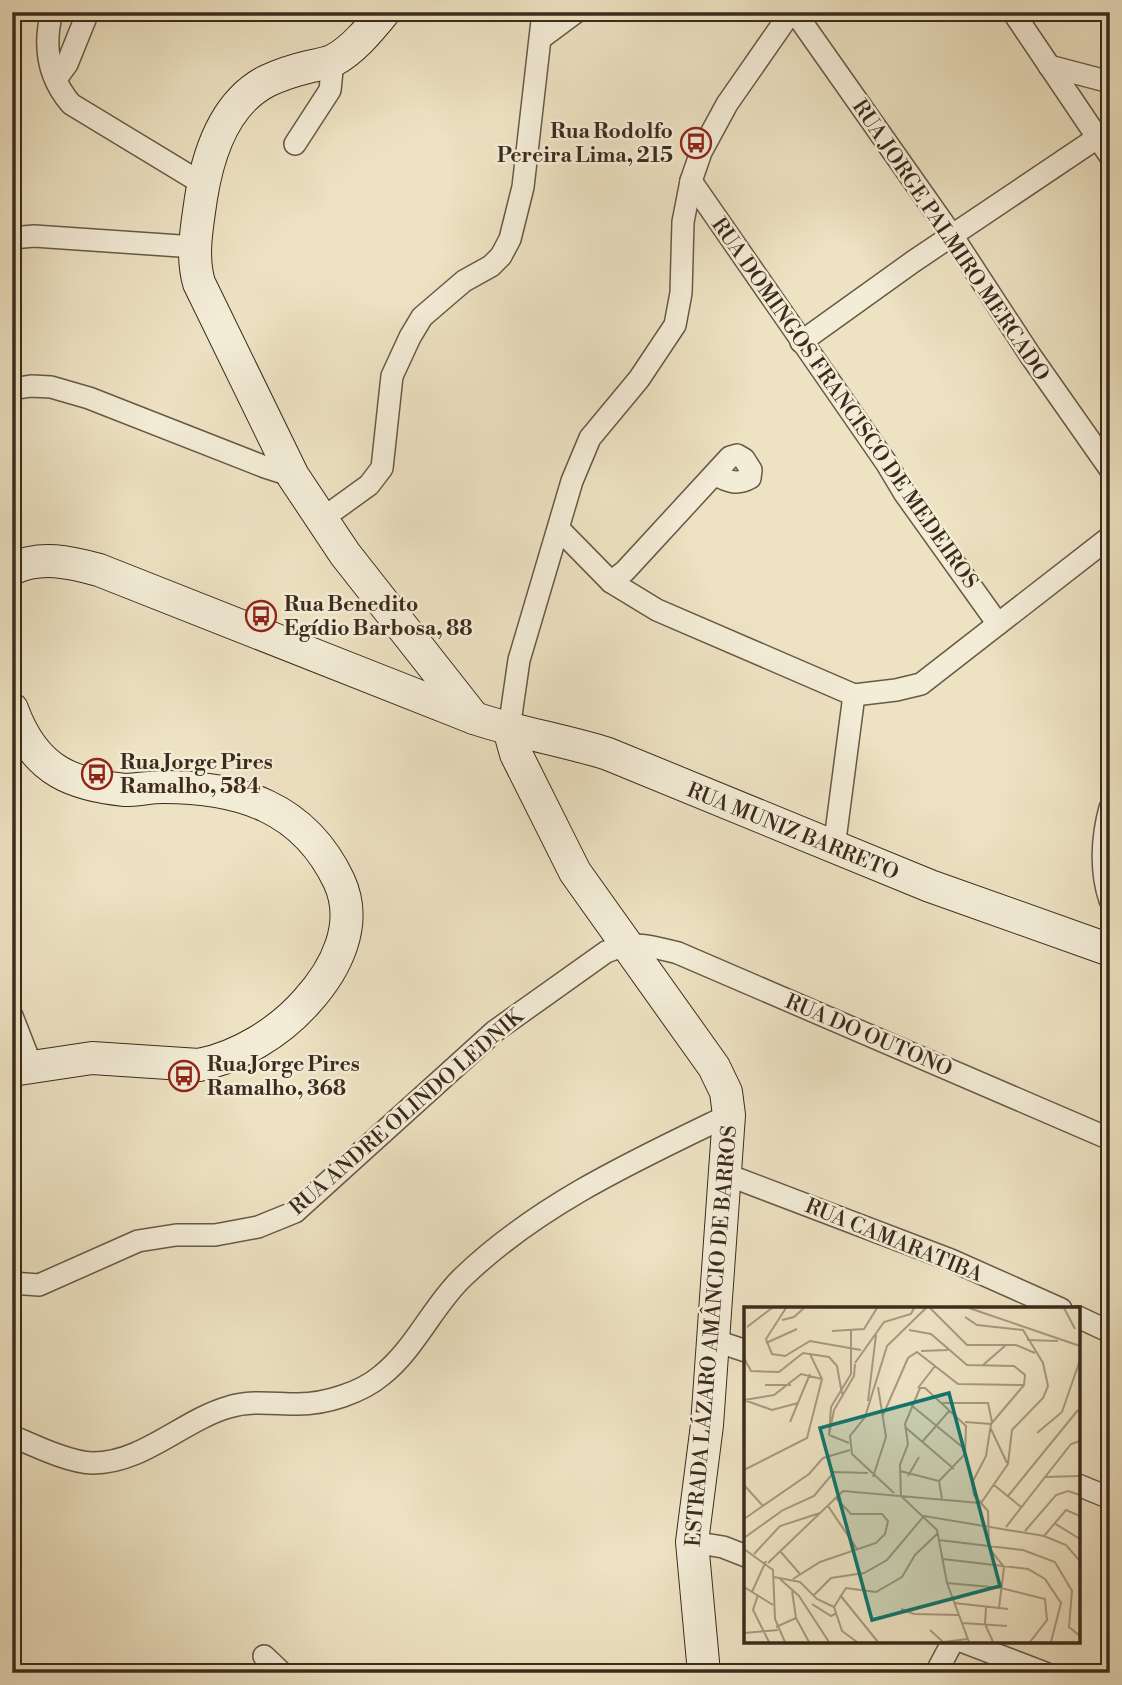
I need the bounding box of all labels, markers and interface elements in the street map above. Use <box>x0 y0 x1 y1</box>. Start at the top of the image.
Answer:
street label: RUA JORGE PALMIRO MERCADO <box>846 95 1054 386</box>
place label: Rua Rodolfo Pereira Lima, 215 <box>497 119 673 169</box>
bus stop icon: Rua Rodolfo Pereira Lima, 215 <box>679 126 713 160</box>
street label: RUA DOMINGOS FRANCISCO DE MEDEIROS <box>705 213 983 594</box>
place label: Rua Benedito Egídio Barbosa, 88 <box>284 592 473 642</box>
bus stop icon: Rua Benedito Egídio Barbosa, 88 <box>244 599 278 633</box>
place label: Rua Jorge Pires Ramalho, 584 <box>120 750 273 800</box>
bus stop icon: Rua Jorge Pires Ramalho, 584 <box>80 757 114 791</box>
street label: RUA MUNIZ BARRETO <box>683 778 902 886</box>
street label: RUA DO OUTONO <box>781 989 956 1083</box>
street label: RUA ANDRE OLINDO LEDNIK <box>284 1003 530 1221</box>
place label: Rua Jorge Pires Ramalho, 368 <box>207 1052 360 1102</box>
bus stop icon: Rua Jorge Pires Ramalho, 368 <box>167 1059 201 1093</box>
street label: ESTRADA LÁZARO AMÂNCIO DE BARROS <box>679 1124 743 1548</box>
street label: RUA CAMARATIBA <box>801 1193 987 1289</box>
inset map <box>744 1307 1080 1643</box>

